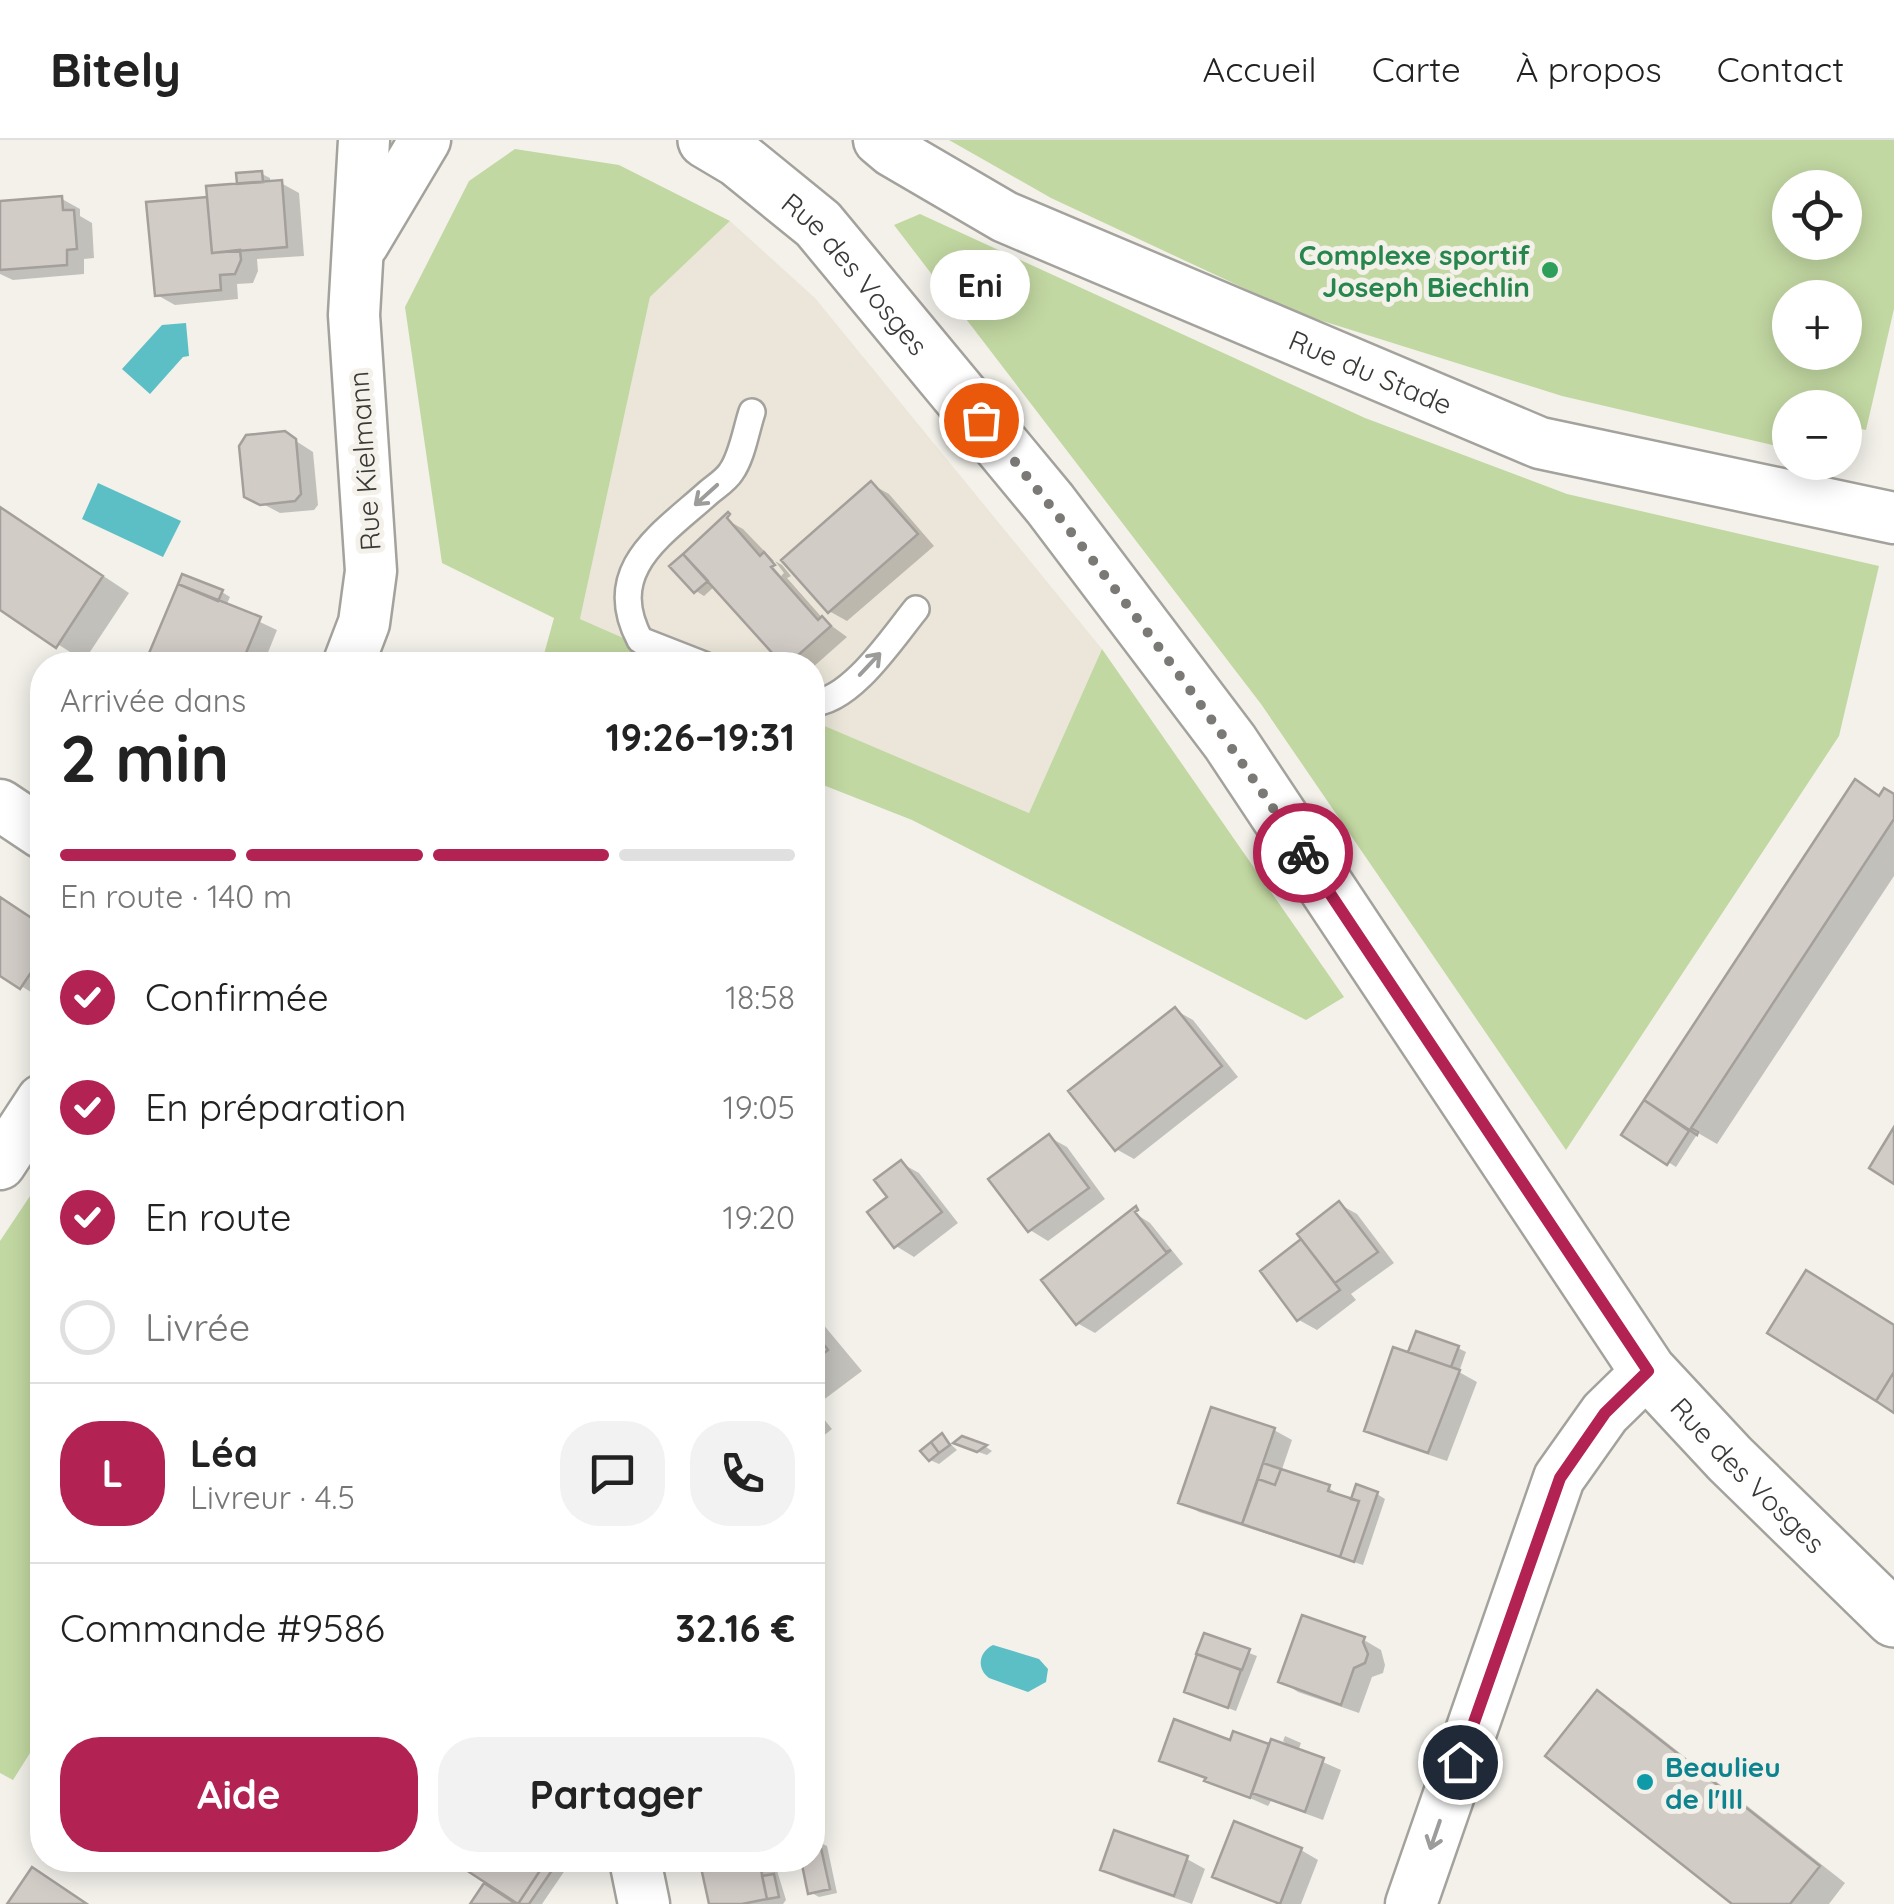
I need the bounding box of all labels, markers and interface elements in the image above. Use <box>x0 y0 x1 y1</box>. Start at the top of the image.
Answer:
text: Bitely <box>50 39 181 99</box>
text: Accueil <box>1203 47 1317 91</box>
text: Carte <box>1372 47 1461 91</box>
text: À propos <box>1516 47 1662 91</box>
text: Contact <box>1717 47 1844 91</box>
map controls <box>1772 170 1862 480</box>
button: locate <box>1772 170 1862 260</box>
street label: Rue des Vosges <box>775 185 936 362</box>
place label: Complexe sportif Joseph Biechlin <box>1299 237 1531 304</box>
callout: Eni <box>931 250 1031 320</box>
marker: Complexe sportif Joseph Biechlin <box>1539 259 1561 281</box>
text: Eni <box>958 265 1002 305</box>
button: + <box>1772 280 1862 370</box>
street label: Rue du Stade <box>1284 322 1458 421</box>
street label: Rue Kielmann <box>340 370 388 552</box>
pin <box>939 378 1024 463</box>
button: − <box>1772 390 1862 480</box>
icon: bag <box>954 393 1009 448</box>
one-way arrow <box>694 483 719 506</box>
one-way arrow <box>858 652 881 677</box>
text: Arrivée dans <box>60 680 246 720</box>
text: 19:26–19:31 <box>606 713 795 761</box>
text: 2 min <box>60 717 229 798</box>
courier <box>1253 803 1353 903</box>
icon: bike <box>1276 826 1331 881</box>
text: En route · 140 m <box>60 876 292 916</box>
icon: check <box>60 970 115 1025</box>
text: Confirmée <box>145 973 329 1021</box>
text: 18:58 <box>725 977 795 1017</box>
icon: check <box>60 1080 115 1135</box>
text: En préparation <box>145 1083 406 1131</box>
text: 19:05 <box>723 1087 795 1127</box>
icon: check <box>60 1190 115 1245</box>
text: En route <box>145 1193 291 1241</box>
text: 19:20 <box>723 1197 795 1237</box>
text: Livrée <box>145 1303 250 1351</box>
street label: Rue des Vosges <box>1664 1390 1833 1560</box>
button: chat <box>560 1421 665 1526</box>
button: phone <box>690 1421 795 1526</box>
text: Léa <box>190 1429 258 1477</box>
text: L <box>102 1449 123 1497</box>
text: Livreur · 4.5 <box>190 1477 355 1517</box>
text: Commande #9586 <box>60 1604 385 1652</box>
text: 32.16 € <box>675 1604 795 1652</box>
pin <box>1418 1720 1503 1805</box>
icon: home <box>1433 1735 1488 1790</box>
button: Aide <box>60 1737 418 1852</box>
button: Partager <box>438 1737 795 1852</box>
place label: Beaulieu de l'Ill <box>1665 1749 1781 1816</box>
marker: Beaulieu de l'Ill <box>1634 1771 1656 1793</box>
one-way arrow <box>1425 1819 1443 1850</box>

